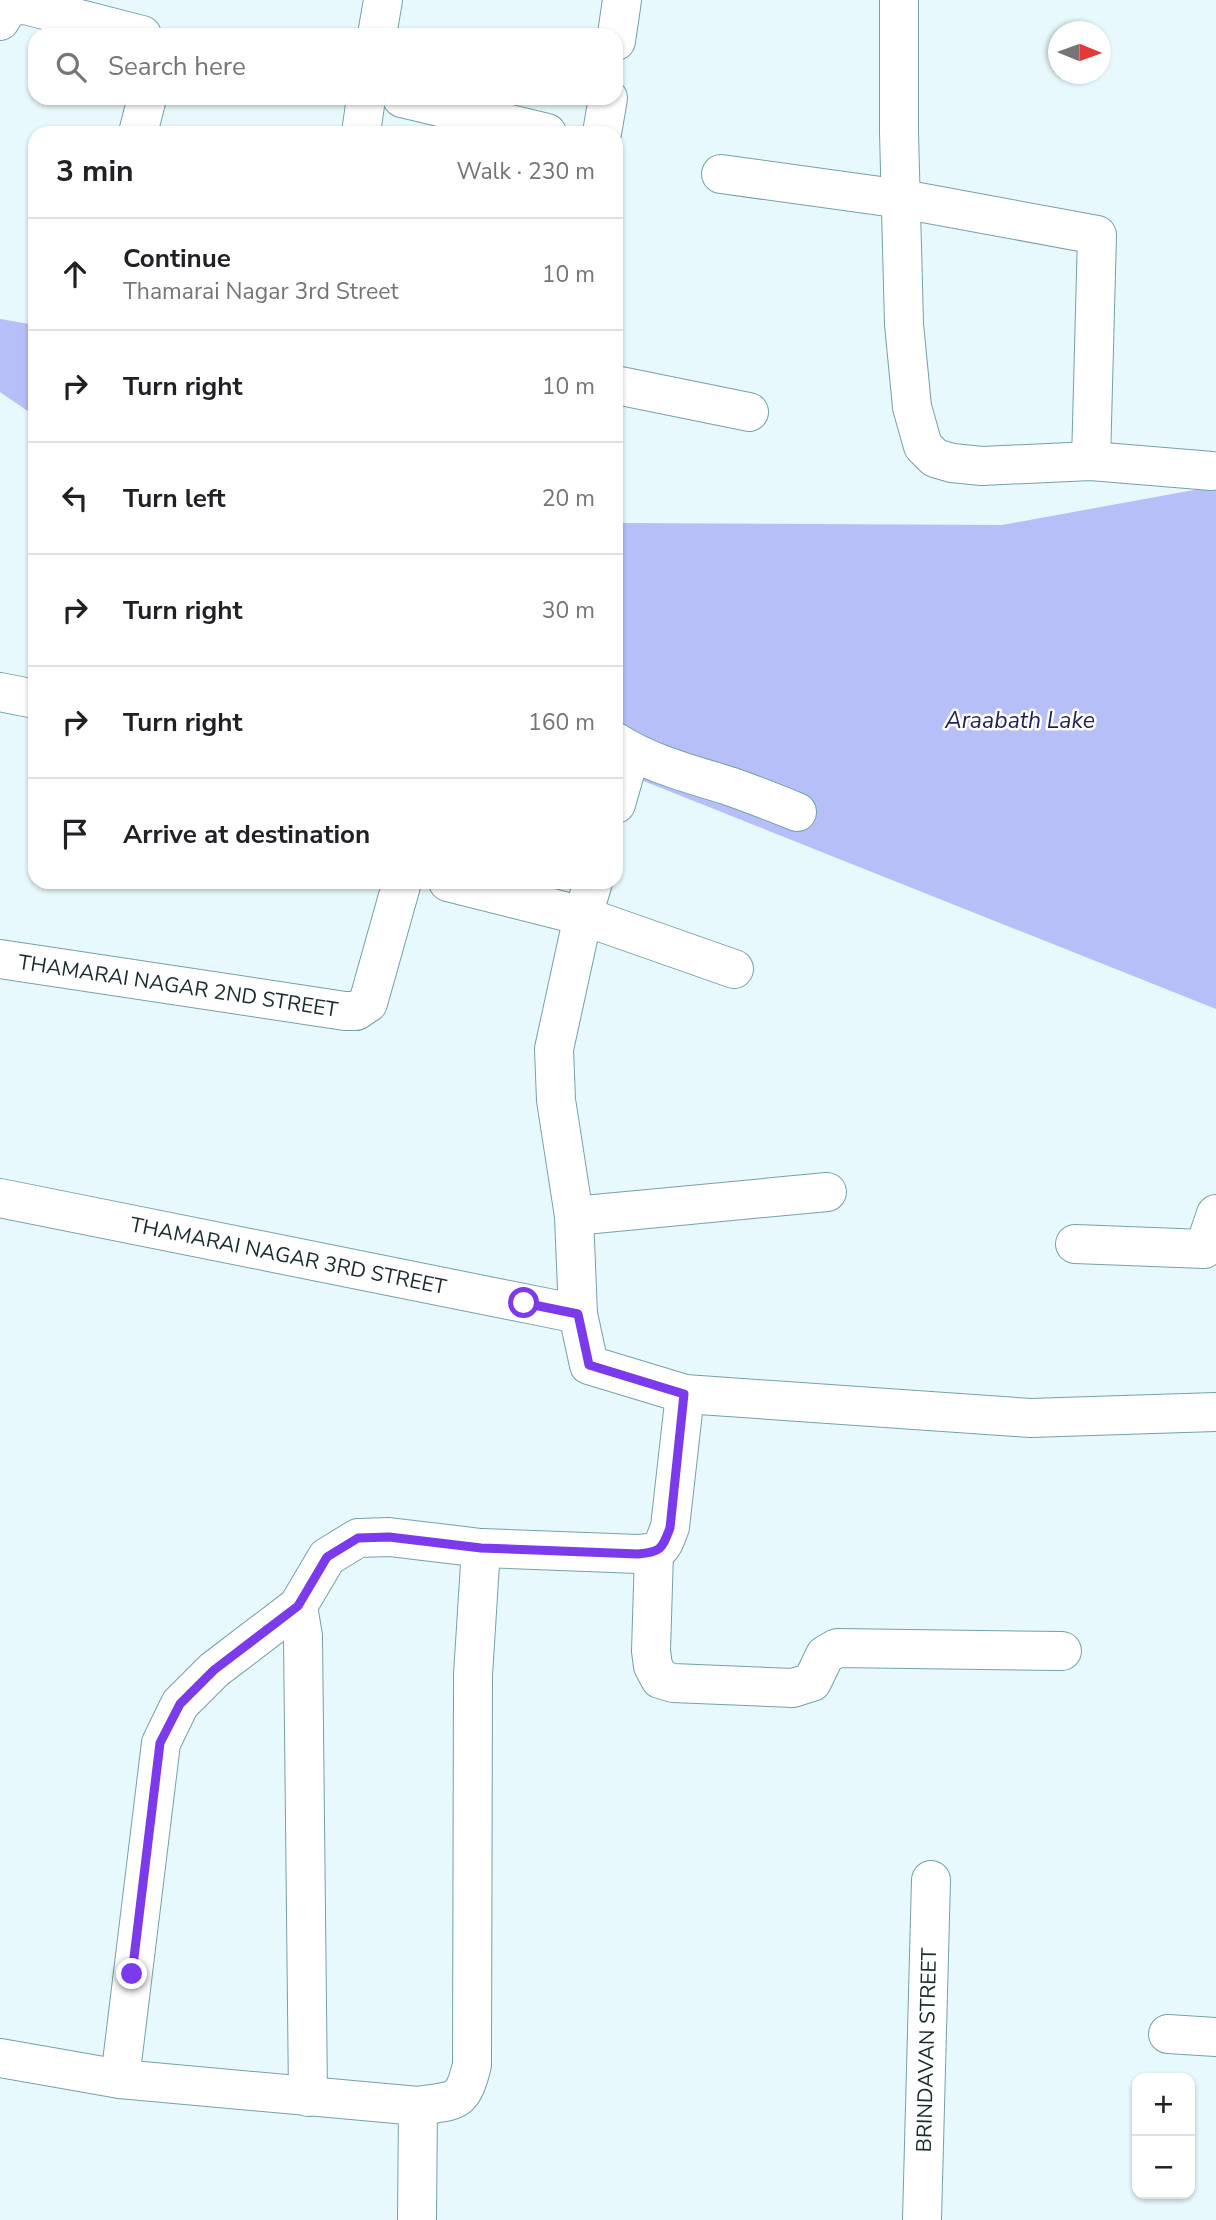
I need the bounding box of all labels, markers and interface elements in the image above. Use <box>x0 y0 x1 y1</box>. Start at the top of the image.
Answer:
north arrow <box>1048 21 1111 84</box>
search box <box>28 28 623 105</box>
icon: search <box>52 48 90 86</box>
text: Search here <box>108 49 246 84</box>
text: 3 min <box>56 151 134 192</box>
text: Walk · 230 m <box>456 156 595 187</box>
text: Continue <box>123 241 231 276</box>
icon: ahead <box>56 255 94 293</box>
text: 10 m <box>542 259 595 290</box>
text: Thamarai Nagar 3rd Street <box>123 276 399 307</box>
icon: right <box>56 367 94 405</box>
text: Turn right <box>123 369 242 404</box>
text: 10 m <box>542 371 595 402</box>
icon: left <box>56 479 94 517</box>
text: Turn left <box>123 481 226 516</box>
text: 20 m <box>542 483 595 514</box>
icon: right <box>56 591 94 629</box>
text: Turn right <box>123 593 242 628</box>
text: 30 m <box>542 595 595 626</box>
icon: right <box>56 703 94 741</box>
text: Turn right <box>123 705 242 740</box>
water label: Araabath Lake <box>944 705 1095 736</box>
text: 160 m <box>528 707 595 738</box>
icon: arrive <box>56 815 94 853</box>
text: Arrive at destination <box>123 817 370 852</box>
street label: THAMARAI NAGAR 2ND STREET <box>16 948 340 1024</box>
street label: THAMARAI NAGAR 3RD STREET <box>128 1210 449 1301</box>
route start <box>508 1287 539 1318</box>
street label: BRINDAVAN STREET <box>910 1947 943 2153</box>
route end <box>116 1958 147 1989</box>
map controls <box>1132 2073 1195 2199</box>
button: + <box>1132 2073 1195 2136</box>
button: − <box>1132 2136 1195 2199</box>

